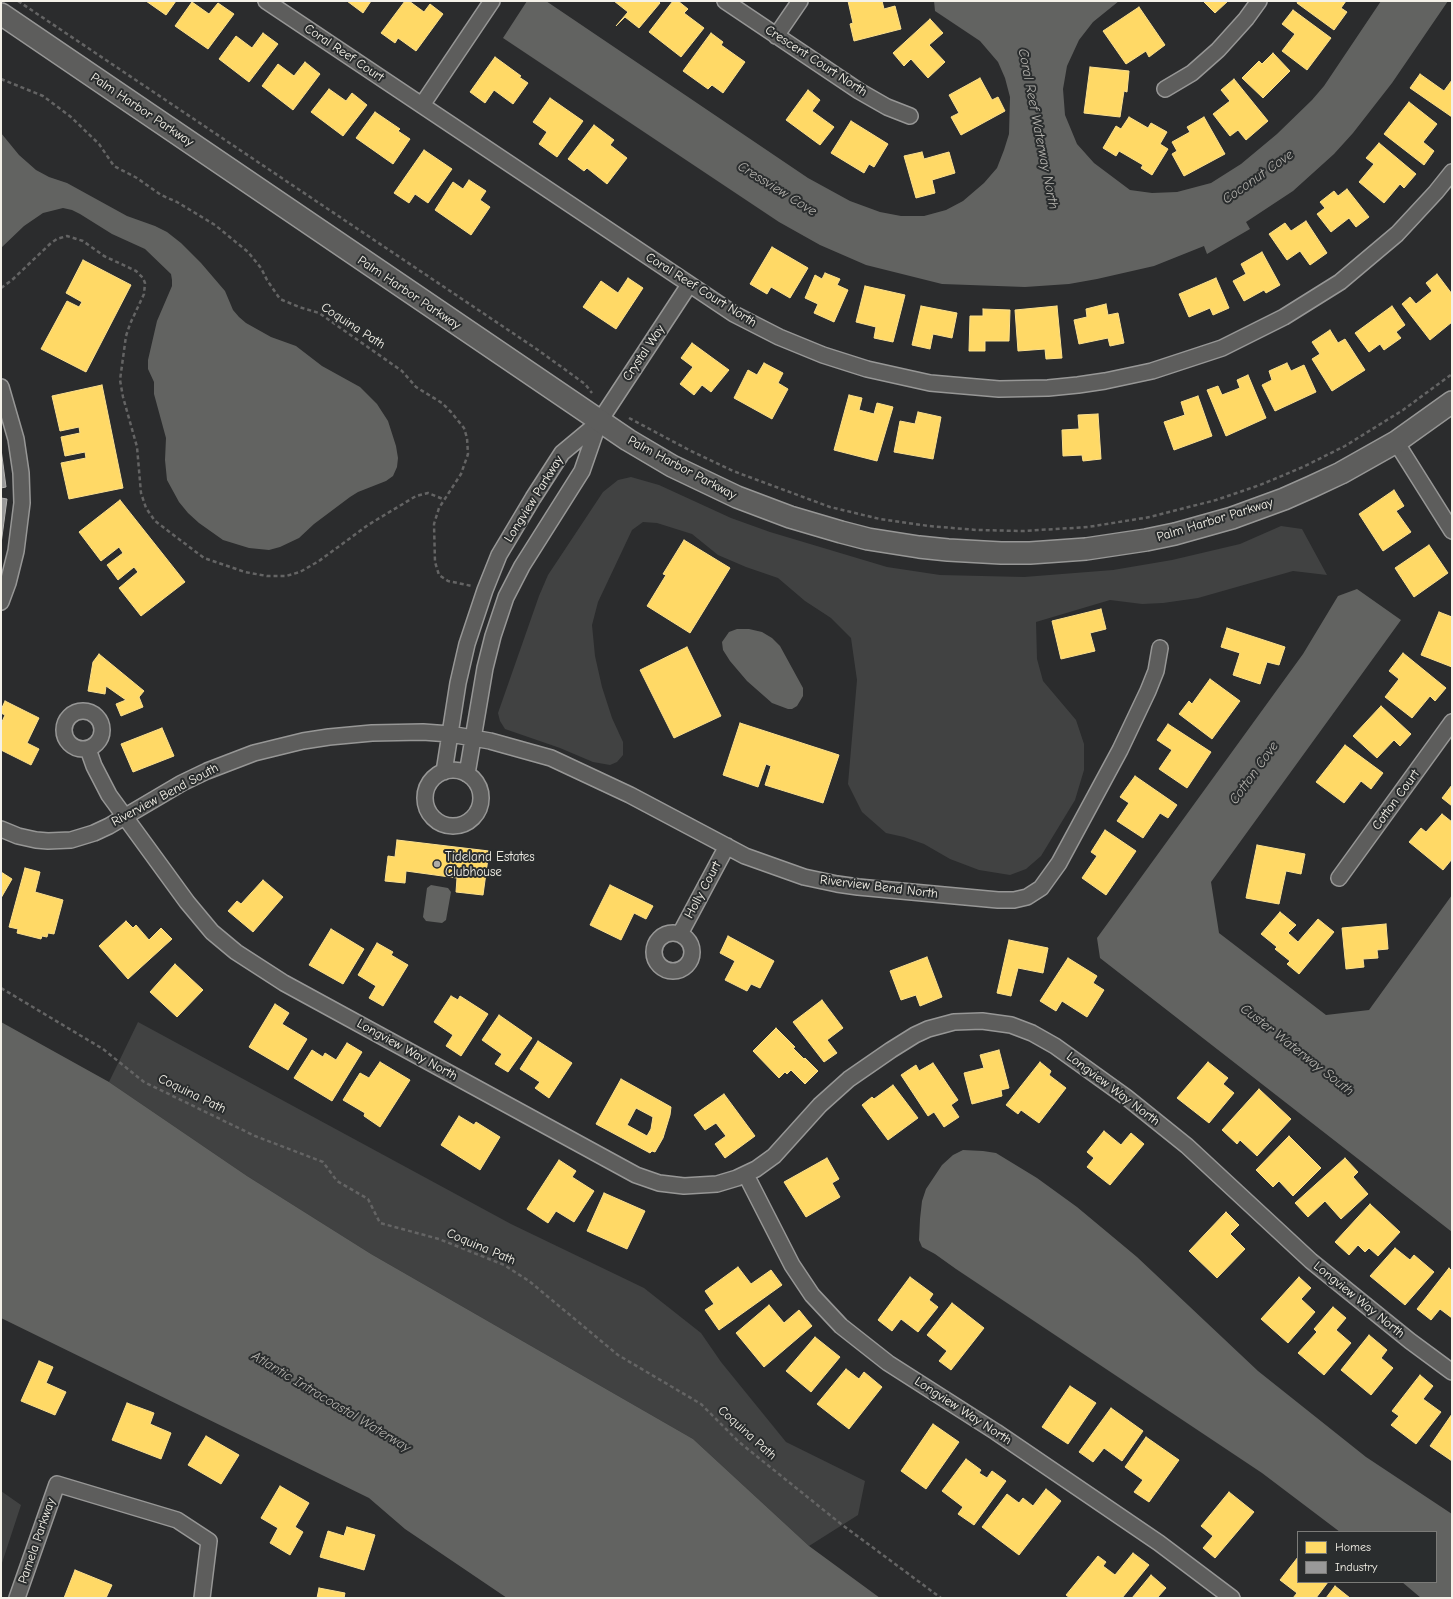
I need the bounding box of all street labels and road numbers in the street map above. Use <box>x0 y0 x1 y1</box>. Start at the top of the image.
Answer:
street label: Coral Reef Court <box>301 21 387 85</box>
street label: Crescent Court North <box>762 22 870 100</box>
street label: Palm Harbor Parkway <box>88 70 196 150</box>
street label: Coral Reef Court North <box>642 249 760 331</box>
street label: Palm Harbor Parkway <box>355 253 463 333</box>
street label: Coquina Path <box>318 299 388 353</box>
street label: Crystal Way <box>619 322 669 384</box>
street label: Palm Harbor Parkway <box>625 433 739 503</box>
street label: Longview Parkway <box>501 453 567 545</box>
street label: Palm Harbor Parkway <box>1155 495 1275 545</box>
street label: Riverview Bend South <box>109 760 221 830</box>
street label: Cotton Court <box>1369 767 1423 833</box>
street label: Holly Court <box>681 859 725 921</box>
street label: Riverview Bend North <box>819 872 939 902</box>
street label: Longview Way North <box>354 1016 460 1084</box>
street label: Longview Way North <box>1063 1049 1163 1129</box>
street label: Coquina Path <box>156 1071 228 1117</box>
street label: Coquina Path <box>444 1225 518 1269</box>
street label: Longview Way North <box>1310 1258 1408 1342</box>
street label: Longview Way North <box>911 1374 1015 1448</box>
street label: Coquina Path <box>714 1403 780 1463</box>
street label: Pamela Parkway <box>15 1496 59 1586</box>

